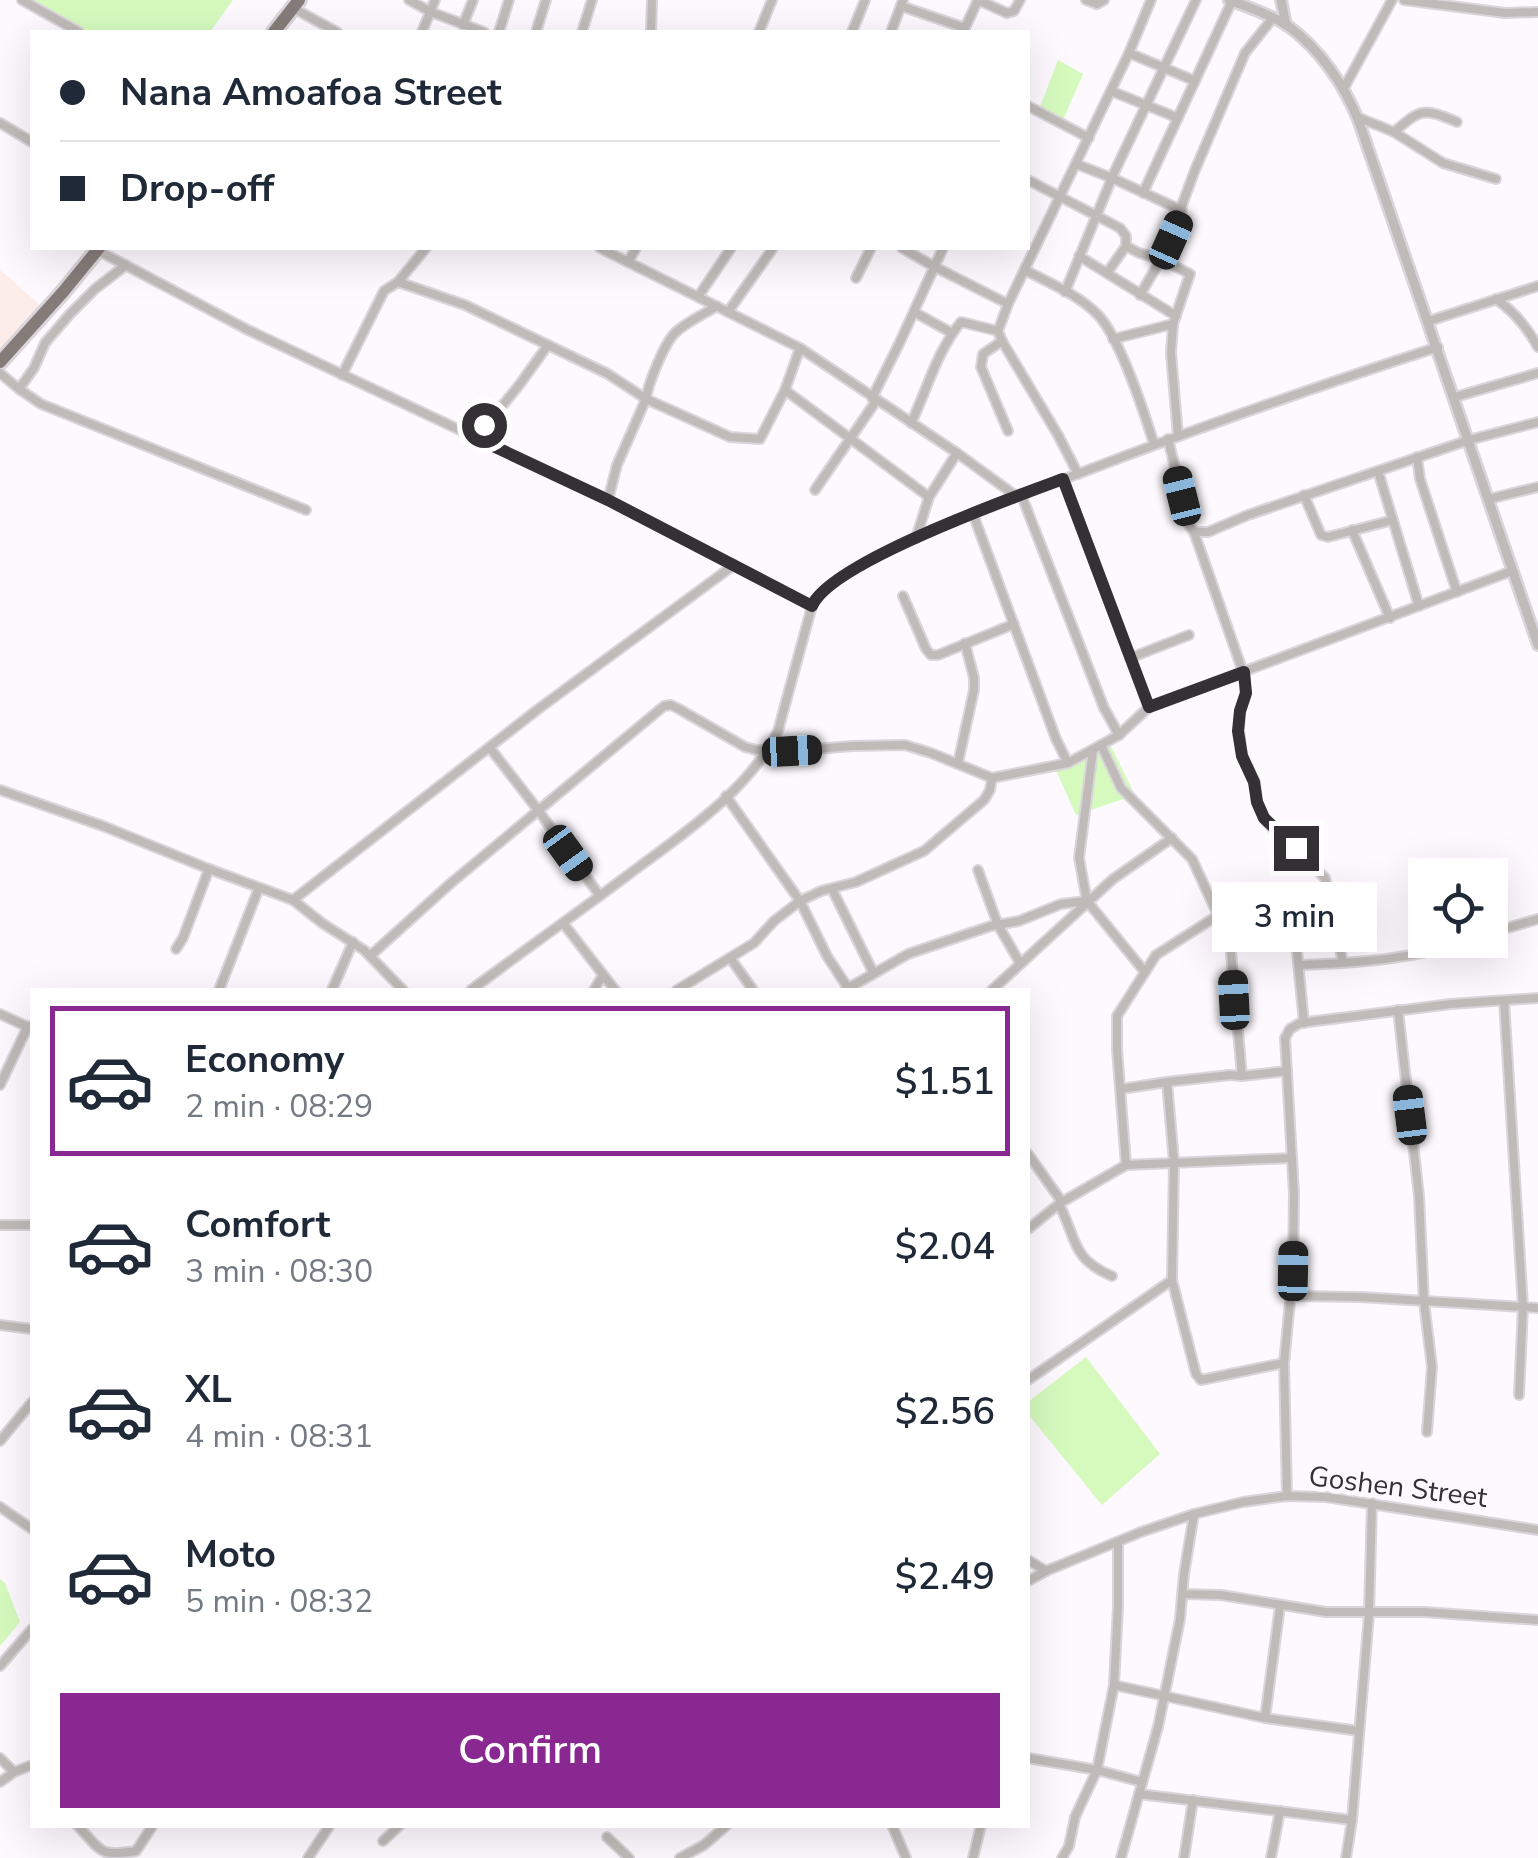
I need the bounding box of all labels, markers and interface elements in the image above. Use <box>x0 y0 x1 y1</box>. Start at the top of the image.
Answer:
text: Nana Amoafoa Street <box>120 67 502 118</box>
text: Drop-off <box>120 163 274 214</box>
car <box>1145 206 1197 274</box>
route start <box>462 403 507 448</box>
car <box>1160 463 1204 529</box>
car <box>761 734 823 768</box>
car <box>538 820 598 886</box>
route end <box>1274 826 1319 871</box>
map controls <box>1408 858 1508 958</box>
button: locate <box>1408 858 1508 958</box>
callout: 3 min <box>1214 883 1378 953</box>
text: 3 min <box>1254 895 1335 938</box>
car <box>1217 969 1251 1031</box>
text: Economy <box>185 1034 344 1085</box>
icon: car <box>65 1036 155 1126</box>
text: $1.51 <box>895 1056 995 1107</box>
car <box>1391 1083 1429 1147</box>
text: 2 min · 08:29 <box>185 1085 373 1128</box>
text: Comfort <box>185 1199 330 1250</box>
icon: car <box>65 1201 155 1291</box>
text: $2.04 <box>895 1221 995 1272</box>
car <box>1277 1241 1309 1301</box>
text: 3 min · 08:30 <box>185 1250 373 1293</box>
text: XL <box>185 1364 232 1415</box>
icon: car <box>65 1366 155 1456</box>
text: $2.56 <box>895 1386 995 1437</box>
text: 4 min · 08:31 <box>185 1415 373 1458</box>
street label: Goshen Street <box>1307 1457 1490 1517</box>
text: Moto <box>185 1529 276 1580</box>
icon: car <box>65 1531 155 1621</box>
text: $2.49 <box>895 1551 995 1602</box>
text: 5 min · 08:32 <box>185 1580 373 1623</box>
button: Confirm <box>60 1693 1000 1808</box>

